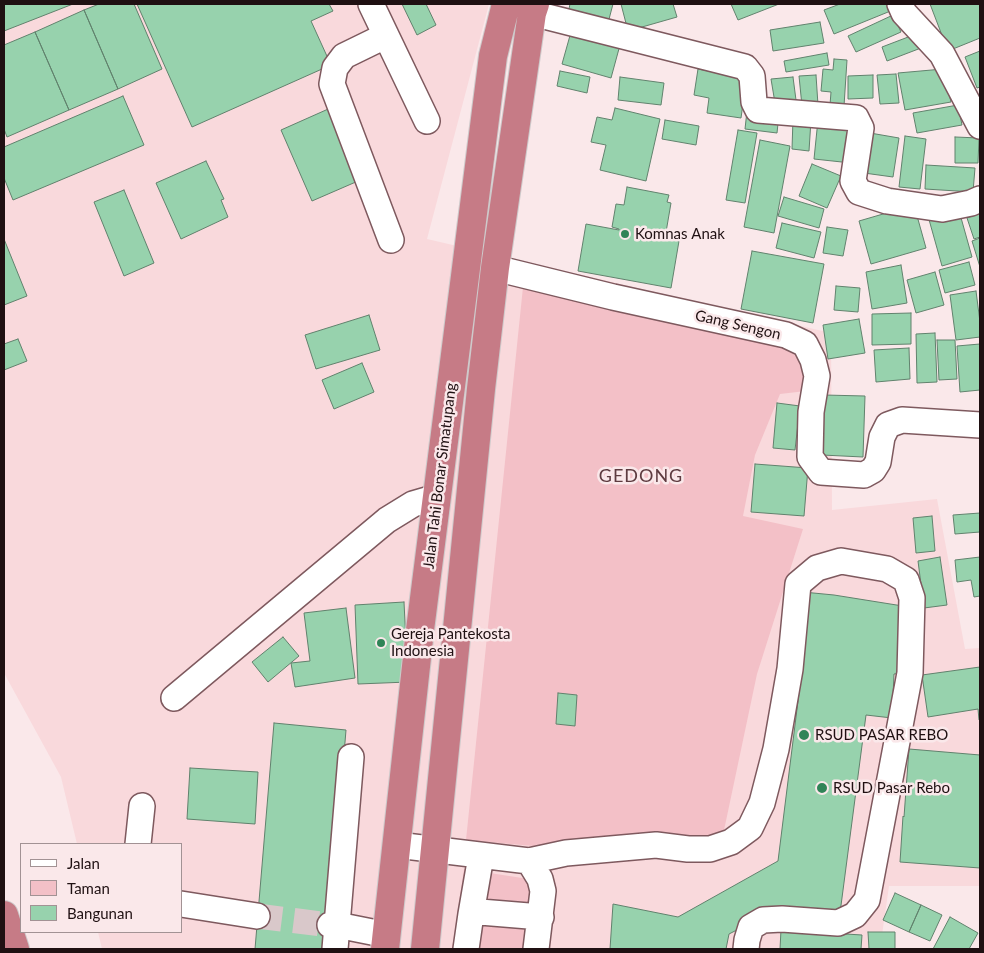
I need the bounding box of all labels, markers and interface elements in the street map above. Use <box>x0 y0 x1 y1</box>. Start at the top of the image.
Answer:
place label: Komnas Anak <box>635 225 725 243</box>
marker: Komnas Anak <box>619 228 631 240</box>
street label: Gang Sengon <box>693 306 783 344</box>
street label: Jalan Tahi Bonar Simatupang <box>420 382 460 570</box>
district label: GEDONG <box>598 465 684 487</box>
place label: Gereja Pantekosta Indonesia <box>391 625 511 660</box>
marker: Gereja Pantekosta Indonesia <box>375 637 387 649</box>
place label: RSUD PASAR REBO <box>815 726 948 744</box>
marker: RSUD PASAR REBO <box>797 728 811 742</box>
place label: RSUD Pasar Rebo <box>833 779 950 797</box>
marker: RSUD Pasar Rebo <box>815 781 829 795</box>
legend <box>20 843 182 933</box>
text: Jalan <box>67 854 100 872</box>
text: Taman <box>67 879 110 897</box>
text: Bangunan <box>67 904 133 922</box>

